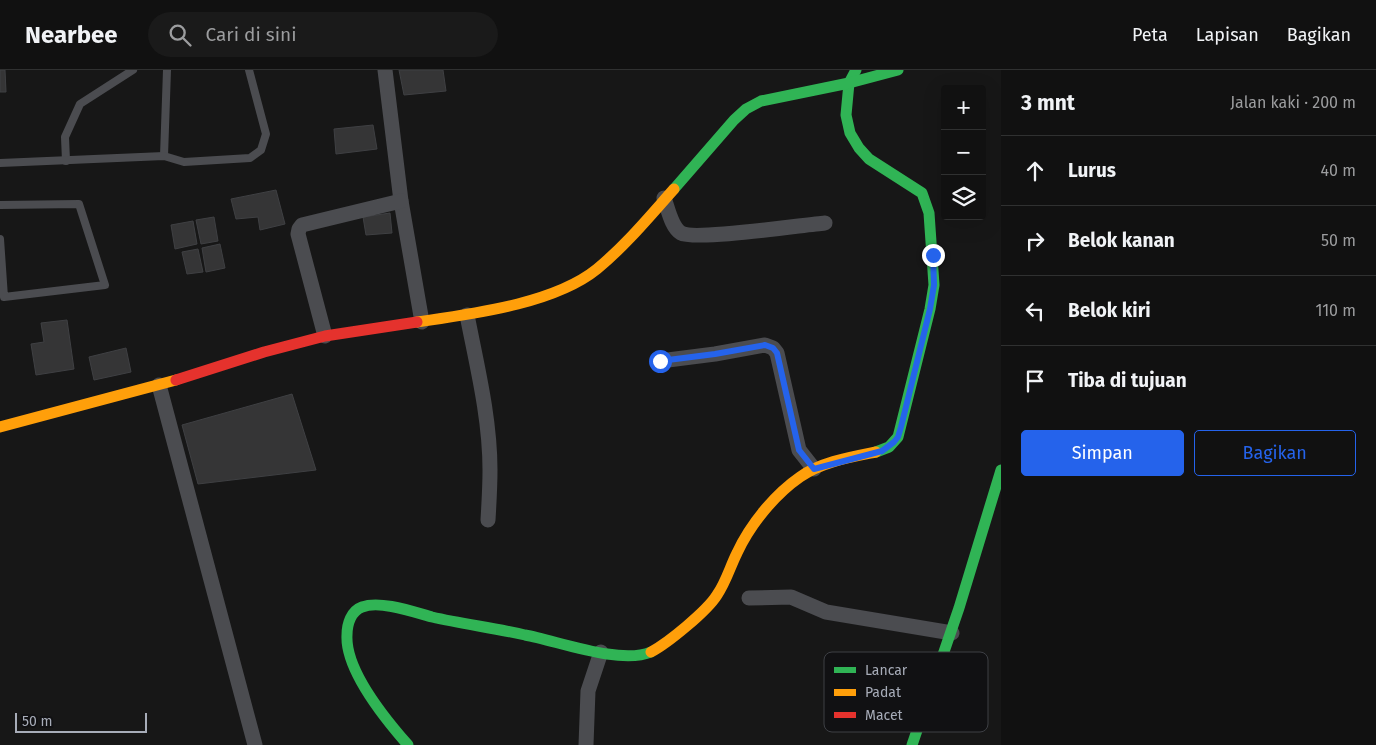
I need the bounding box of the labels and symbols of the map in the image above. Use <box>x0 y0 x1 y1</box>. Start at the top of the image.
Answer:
route end <box>922 244 945 267</box>
route start <box>649 350 672 373</box>
legend <box>824 652 988 732</box>
text: Lancar <box>865 662 908 679</box>
text: Padat <box>865 684 902 701</box>
text: Macet <box>865 707 904 724</box>
scale bar <box>15 710 148 733</box>

